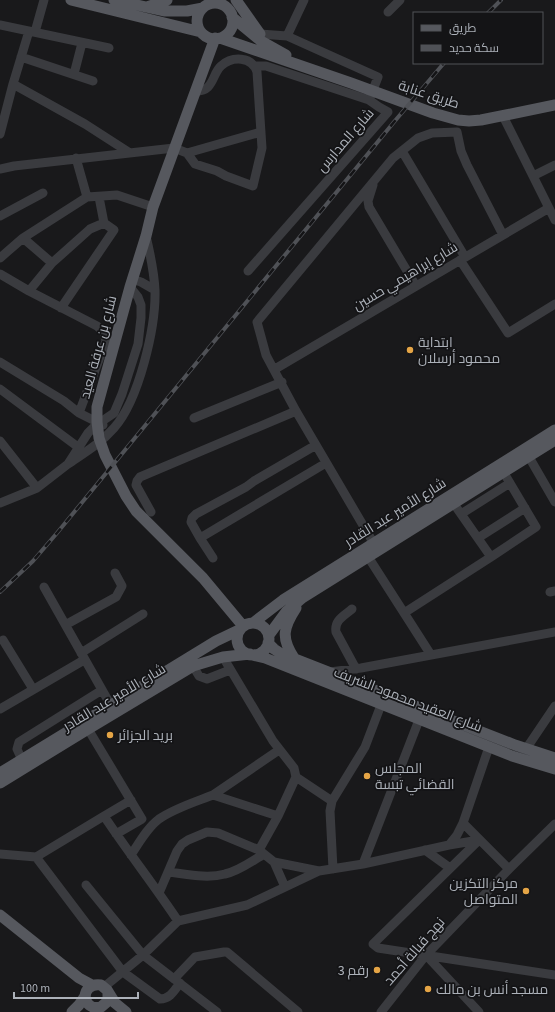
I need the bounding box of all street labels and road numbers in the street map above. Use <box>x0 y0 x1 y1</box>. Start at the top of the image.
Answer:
street label: طريق عنابة <box>396 76 462 114</box>
street label: شارع المدارس <box>312 104 379 177</box>
street label: شارع إبراهيمي حسين <box>349 238 462 317</box>
street label: شارع بن عرفة العيد <box>76 293 122 401</box>
street label: شارع الأمير عبد القادر <box>340 473 450 553</box>
street label: شارع الأمير عبد القادر <box>59 659 170 737</box>
street label: شارع العقيد محمود الشريف <box>331 662 485 738</box>
street label: نهج قبالة أحمد <box>379 913 450 990</box>

